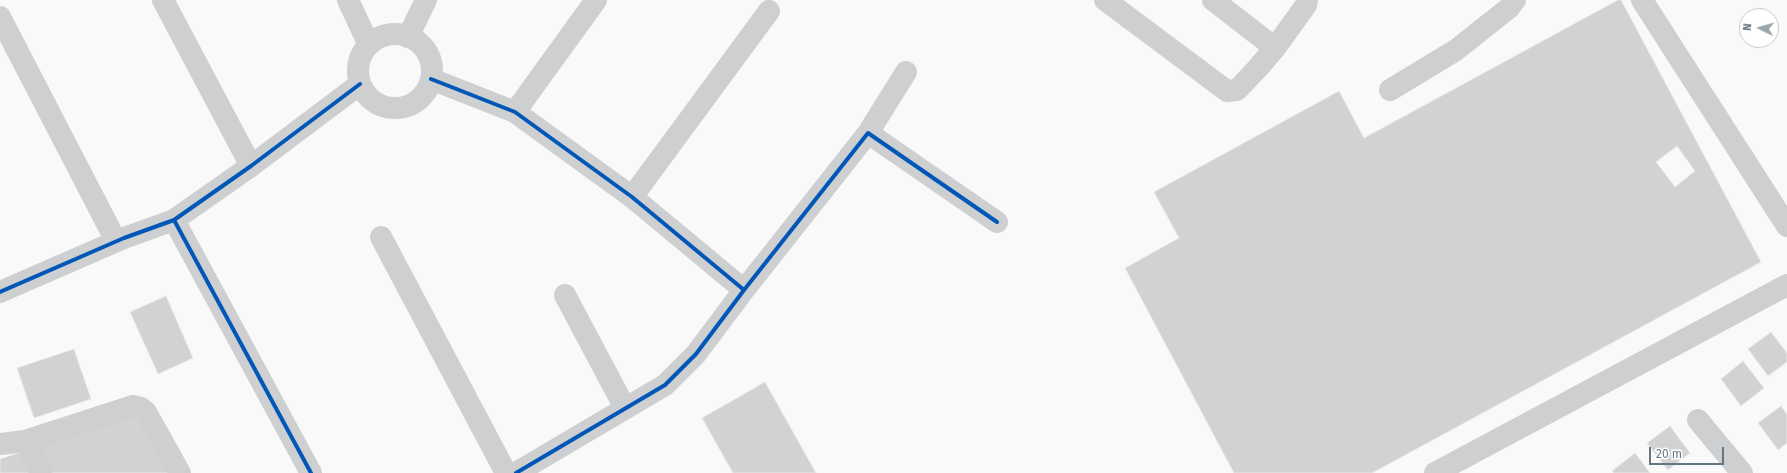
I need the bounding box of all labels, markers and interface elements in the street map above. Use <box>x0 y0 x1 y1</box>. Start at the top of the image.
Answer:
north arrow <box>1739 8 1779 48</box>
text: N <box>1741 23 1754 31</box>
scale bar <box>1651 439 1726 465</box>
text: 20 m <box>1656 447 1682 461</box>

